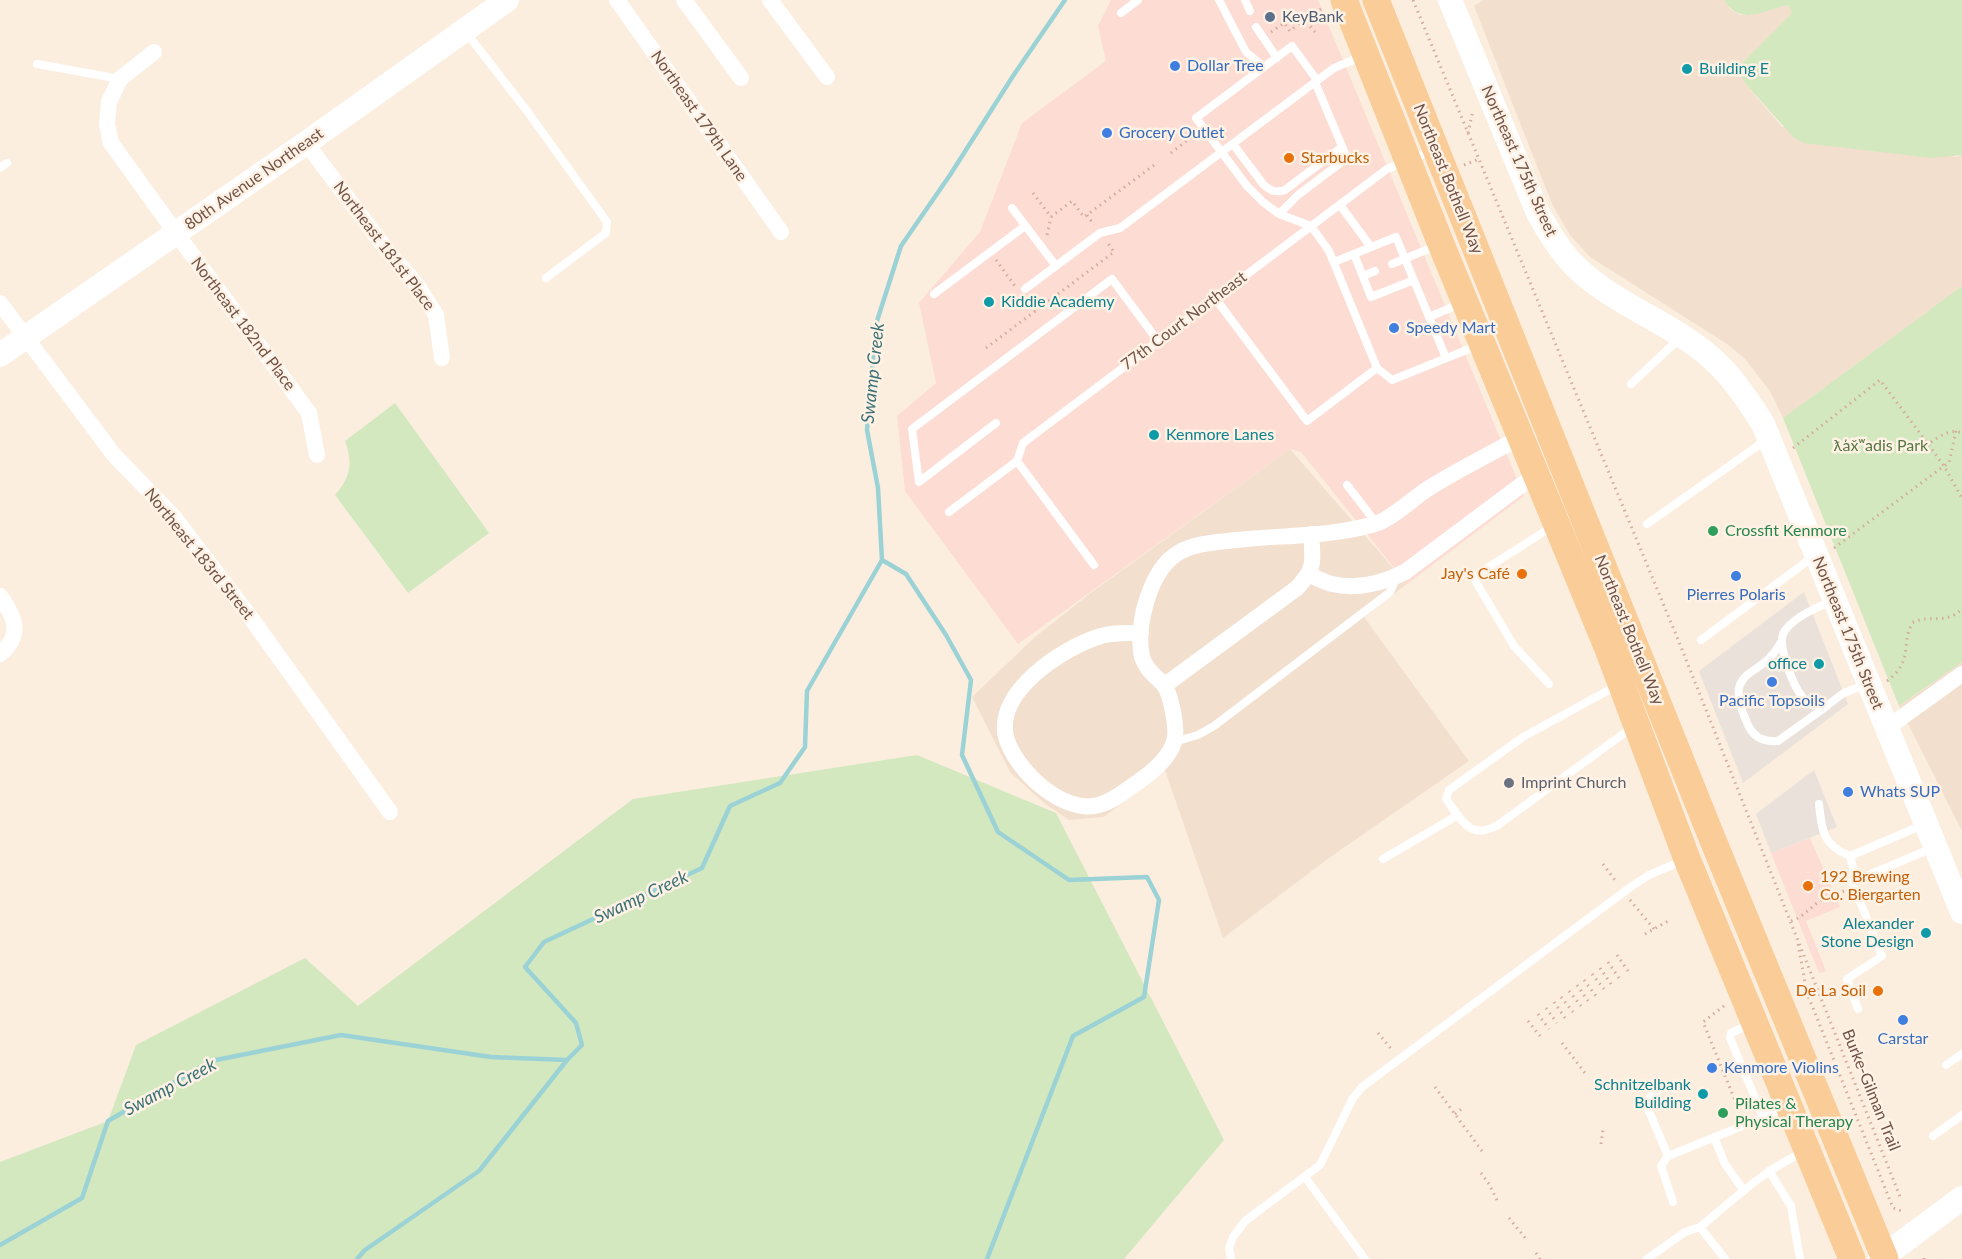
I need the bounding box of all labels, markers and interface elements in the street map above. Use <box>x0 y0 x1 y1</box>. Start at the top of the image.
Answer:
place label: KeyBank <box>1282 7 1344 27</box>
marker: KeyBank <box>1263 10 1277 24</box>
street label: Northeast 179th Lane <box>647 47 751 185</box>
place label: Dollar Tree <box>1187 56 1264 76</box>
marker: Dollar Tree <box>1168 59 1182 73</box>
place label: Building E <box>1699 59 1769 79</box>
marker: Building E <box>1680 62 1694 76</box>
street label: Northeast 175th Street <box>1477 82 1561 240</box>
street label: Northeast Bothell Way <box>1409 101 1487 257</box>
place label: Grocery Outlet <box>1119 123 1224 143</box>
street label: 80th Avenue Northeast <box>181 124 327 234</box>
marker: Grocery Outlet <box>1100 126 1114 140</box>
place label: Starbucks <box>1301 148 1369 168</box>
marker: Starbucks <box>1282 151 1296 165</box>
street label: Northeast 181st Place <box>329 178 439 314</box>
street label: Northeast 182nd Place <box>187 254 299 394</box>
street label: 77th Court Northeast <box>1117 268 1251 374</box>
place label: Kiddie Academy <box>1001 292 1115 312</box>
marker: Kiddie Academy <box>982 295 996 309</box>
place label: Speedy Mart <box>1406 318 1496 338</box>
water label: Swamp Creek <box>857 321 889 425</box>
marker: Speedy Mart <box>1387 321 1401 335</box>
place label: Kenmore Lanes <box>1166 425 1274 445</box>
marker: Kenmore Lanes <box>1147 428 1161 442</box>
park label: ƛ̕ax̌ʷadis Park <box>1834 436 1928 456</box>
street label: Northeast 183rd Street <box>140 485 258 623</box>
place label: Crossfit Kenmore <box>1725 521 1847 541</box>
marker: Crossfit Kenmore <box>1706 524 1720 538</box>
street label: Northeast Bothell Way <box>1590 552 1668 708</box>
street label: Northeast 175th Street <box>1808 554 1888 712</box>
place label: Jay's Café <box>1441 564 1510 584</box>
marker: Jay's Café <box>1515 567 1529 581</box>
marker: Pierres Polaris <box>1729 569 1743 583</box>
place label: Pierres Polaris <box>1686 585 1786 605</box>
place label: office <box>1768 654 1807 674</box>
marker: office <box>1812 657 1826 671</box>
marker: Pacific Topsoils <box>1765 675 1779 689</box>
place label: Pacific Topsoils <box>1719 691 1825 711</box>
place label: Imprint Church <box>1521 773 1626 793</box>
marker: Imprint Church <box>1502 776 1516 790</box>
place label: Whats SUP <box>1860 782 1940 802</box>
marker: Whats SUP <box>1841 785 1855 799</box>
water label: Swamp Creek <box>590 866 692 928</box>
place label: 192 Brewing Co. Biergarten <box>1820 867 1921 905</box>
marker: 192 Brewing Co. Biergarten <box>1801 879 1815 893</box>
place label: Alexander Stone Design <box>1821 914 1914 952</box>
marker: Alexander Stone Design <box>1919 926 1933 940</box>
place label: De La Soil <box>1796 981 1866 1001</box>
marker: De La Soil <box>1871 984 1885 998</box>
marker: Carstar <box>1896 1013 1910 1027</box>
street label: Burke-Gilman Trail <box>1838 1026 1904 1154</box>
place label: Carstar <box>1878 1029 1928 1049</box>
water label: Swamp Creek <box>120 1054 220 1120</box>
place label: Kenmore Violins <box>1724 1058 1839 1078</box>
marker: Kenmore Violins <box>1705 1061 1719 1075</box>
place label: Schnitzelbank Building <box>1594 1075 1691 1113</box>
marker: Schnitzelbank Building <box>1696 1087 1710 1101</box>
place label: Pilates & Physical Therapy <box>1735 1094 1853 1132</box>
marker: Pilates & Physical Therapy <box>1716 1106 1730 1120</box>

